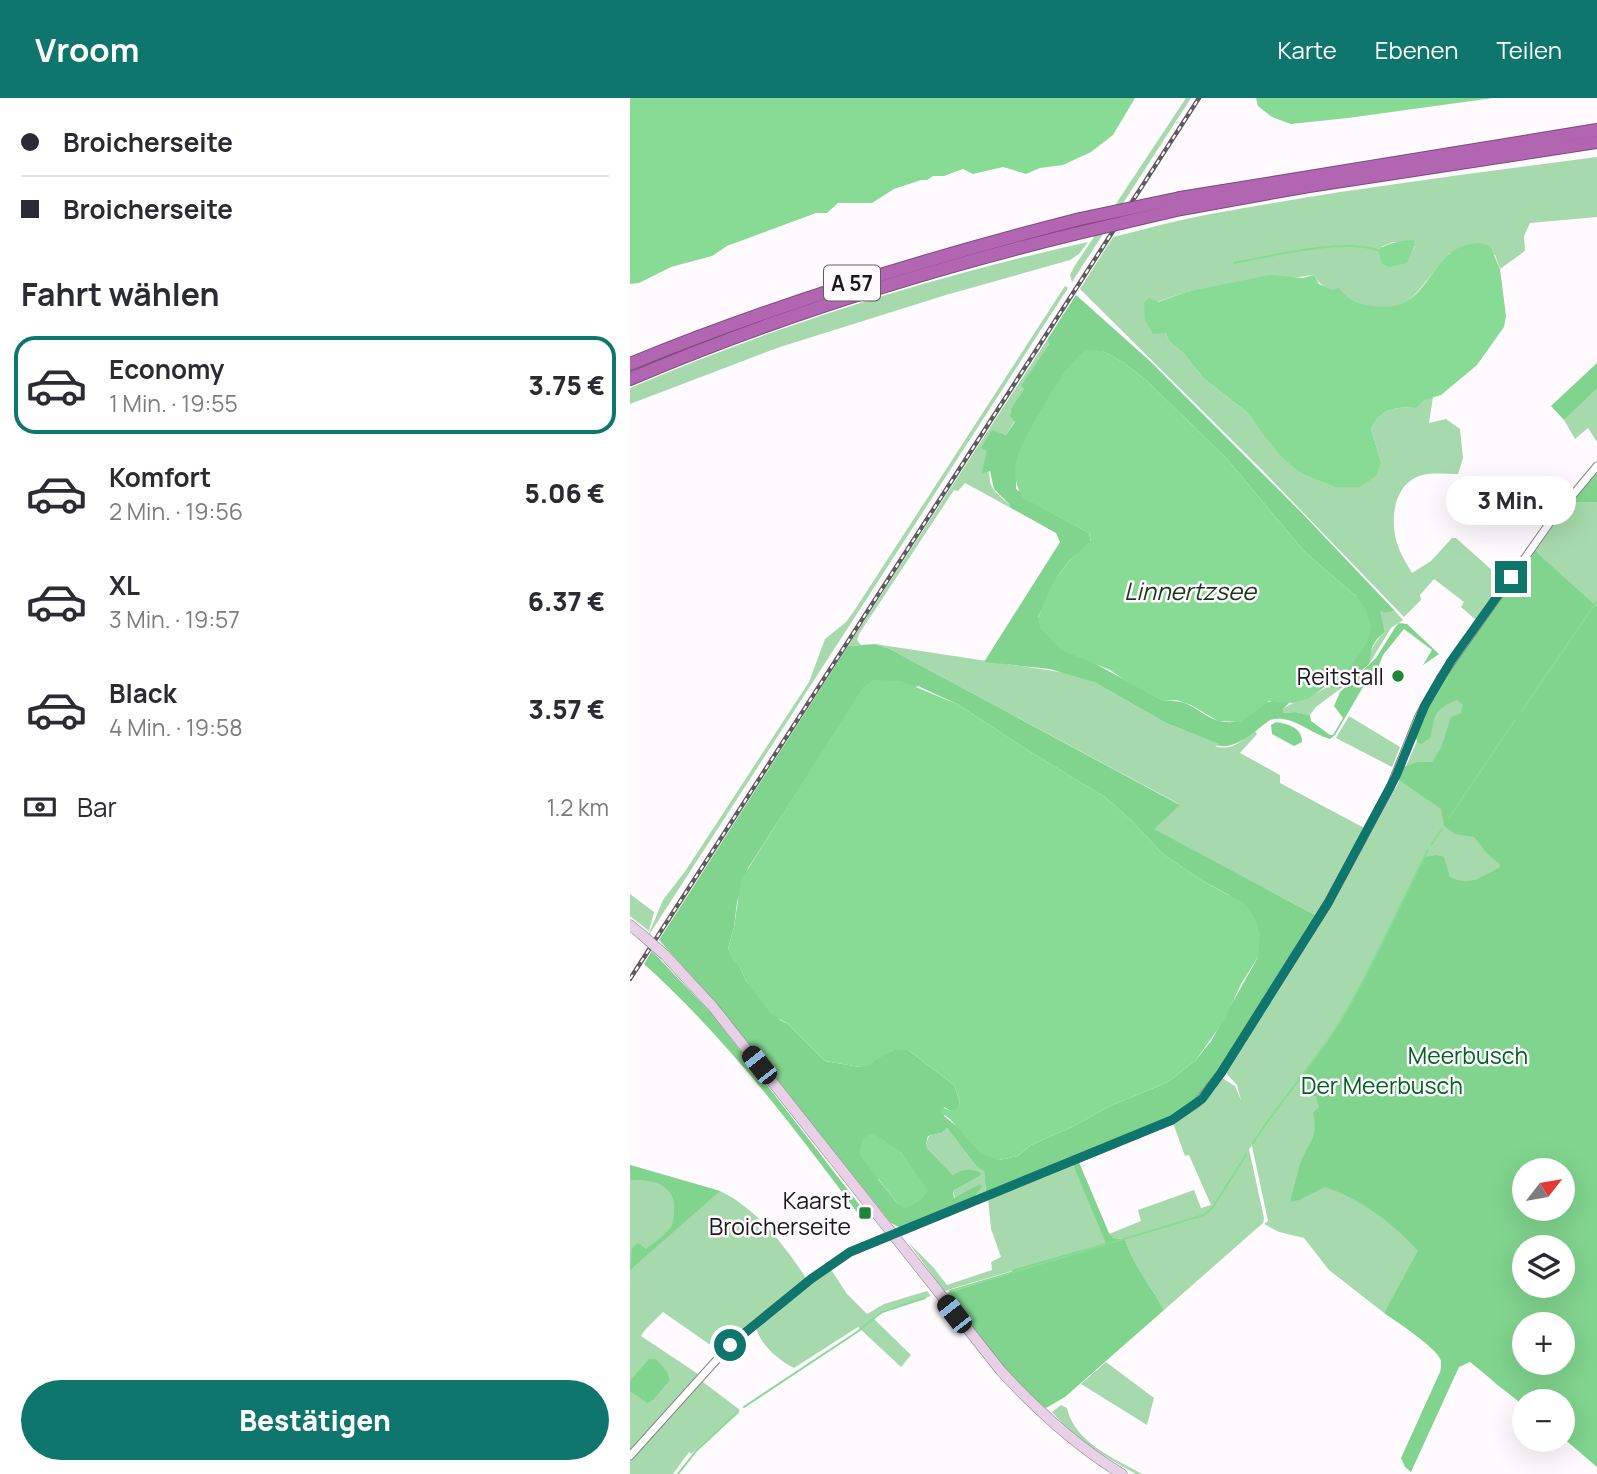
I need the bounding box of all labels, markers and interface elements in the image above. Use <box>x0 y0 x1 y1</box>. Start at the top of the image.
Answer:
text: Vroom <box>35 27 139 72</box>
text: Karte <box>1277 33 1337 66</box>
text: Ebenen <box>1375 33 1458 66</box>
text: Teilen <box>1496 33 1562 66</box>
text: Broicherseite <box>63 124 233 160</box>
text: Broicherseite <box>63 191 233 227</box>
road number: A 57 <box>824 266 880 300</box>
text: Fahrt wählen <box>21 272 220 316</box>
text: Economy <box>109 351 224 387</box>
icon: car <box>25 354 88 417</box>
text: 3.75 € <box>529 367 605 403</box>
text: 1 Min. · 19:55 <box>109 387 238 419</box>
text: Komfort <box>109 459 211 495</box>
icon: car <box>25 462 88 525</box>
text: 5.06 € <box>524 475 605 511</box>
callout: 3 Min. <box>1446 476 1576 524</box>
text: 3 Min. <box>1478 484 1544 516</box>
text: 2 Min. · 19:56 <box>109 495 243 527</box>
route end <box>1495 561 1527 593</box>
text: XL <box>109 567 140 603</box>
icon: car <box>25 570 88 633</box>
water label: Linnertzsee <box>1124 574 1258 607</box>
text: 6.37 € <box>528 583 605 619</box>
text: 3 Min. · 19:57 <box>109 603 240 635</box>
place label: Reitstall <box>1297 660 1384 692</box>
marker: Reitstall <box>1390 668 1406 684</box>
text: Black <box>109 675 177 711</box>
icon: car <box>25 678 88 741</box>
text: 3.57 € <box>529 691 605 727</box>
text: 4 Min. · 19:58 <box>109 711 243 743</box>
icon: cash <box>21 788 59 826</box>
text: Bar <box>77 789 117 825</box>
text: 1.2 km <box>546 791 609 823</box>
park label: Meerbusch <box>1408 1039 1528 1071</box>
car <box>738 1042 781 1088</box>
park label: Der Meerbusch <box>1301 1069 1463 1101</box>
north arrow <box>1512 1158 1575 1222</box>
map controls <box>1512 1158 1575 1452</box>
place label: Kaarst Broicherseite <box>709 1184 851 1242</box>
marker: Kaarst Broicherseite <box>857 1205 873 1221</box>
button: layers <box>1512 1235 1575 1298</box>
car <box>933 1291 976 1337</box>
button: + <box>1512 1312 1575 1375</box>
route start <box>714 1329 746 1361</box>
button: Bestätigen <box>21 1380 609 1460</box>
button: − <box>1512 1389 1575 1452</box>

